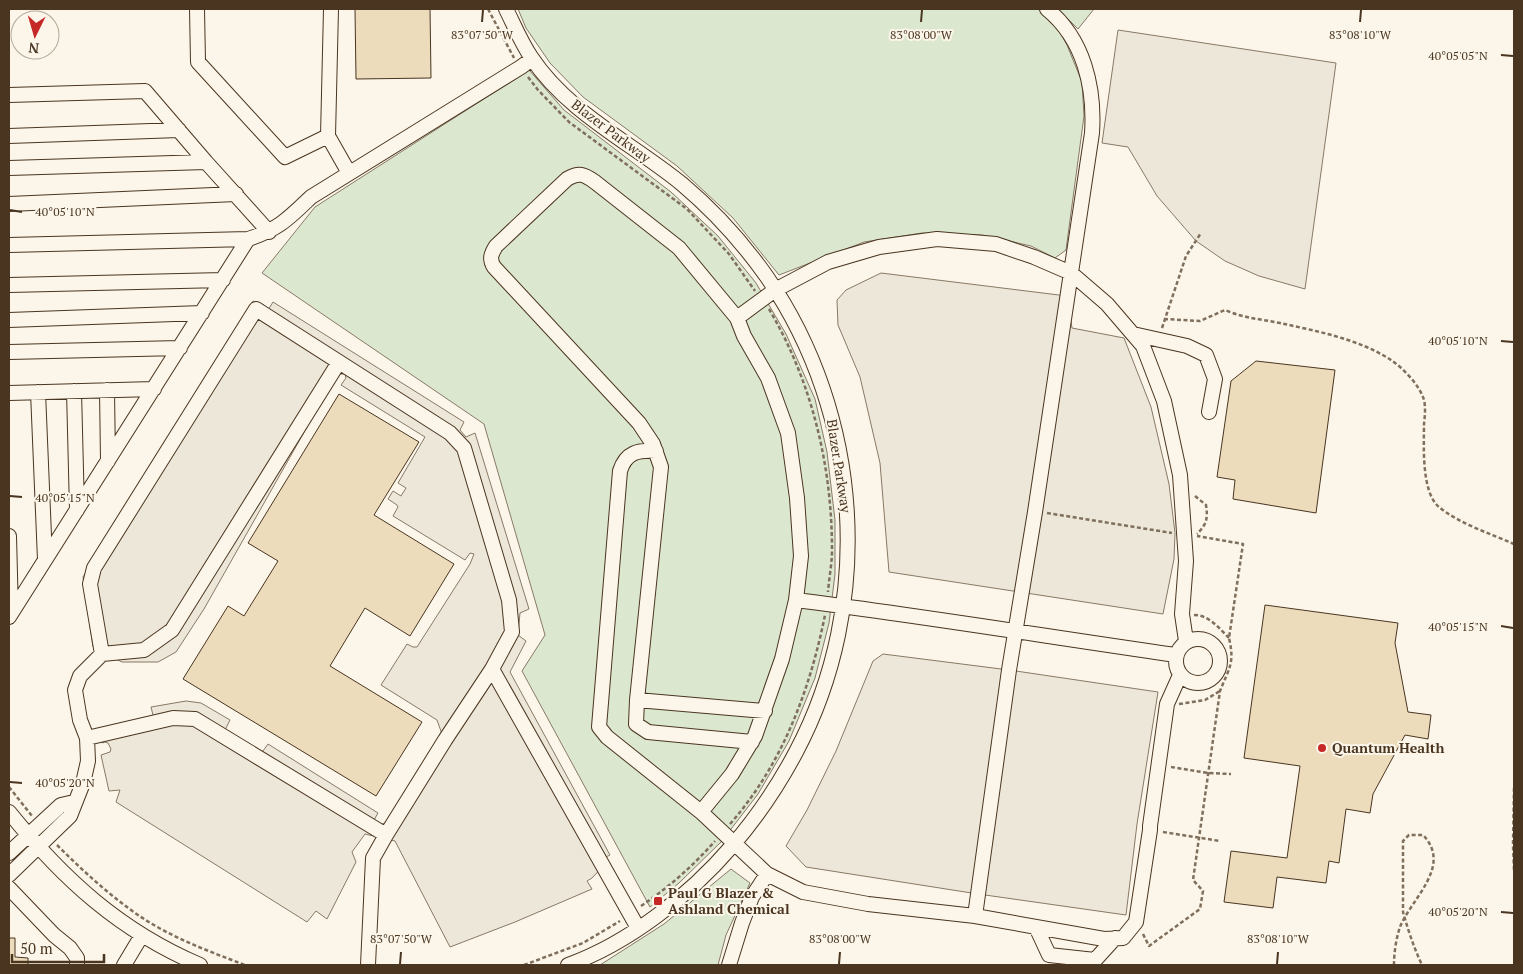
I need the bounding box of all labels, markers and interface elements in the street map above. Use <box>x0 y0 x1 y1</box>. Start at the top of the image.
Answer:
north arrow <box>10 10 60 60</box>
text: 83°07'50"W <box>451 27 514 42</box>
text: 83°08'00"W <box>890 27 953 42</box>
text: 83°08'10"W <box>1329 27 1392 42</box>
text: N <box>27 38 40 58</box>
text: 40°05'05"N <box>1428 48 1488 63</box>
street label: Blazer Parkway <box>568 95 656 167</box>
text: 40°05'10"N <box>35 204 95 219</box>
text: 40°05'10"N <box>1428 333 1488 348</box>
street label: Blazer Parkway <box>823 418 856 515</box>
text: 40°05'15"N <box>35 490 95 505</box>
text: 40°05'15"N <box>1428 619 1488 634</box>
place label: Quantum Health <box>1332 738 1444 757</box>
marker: Quantum Health <box>1316 742 1328 754</box>
text: 40°05'20"N <box>35 775 95 790</box>
place label: Paul G Blazer & Ashland Chemical <box>668 883 790 918</box>
marker: Paul G Blazer & Ashland Chemical <box>652 895 664 907</box>
text: 40°05'20"N <box>1428 904 1488 919</box>
text: 83°07'50"W <box>370 931 433 946</box>
text: 83°08'00"W <box>809 931 872 946</box>
text: 83°08'10"W <box>1247 931 1310 946</box>
scale bar <box>12 932 105 964</box>
text: 50 m <box>20 938 53 958</box>

